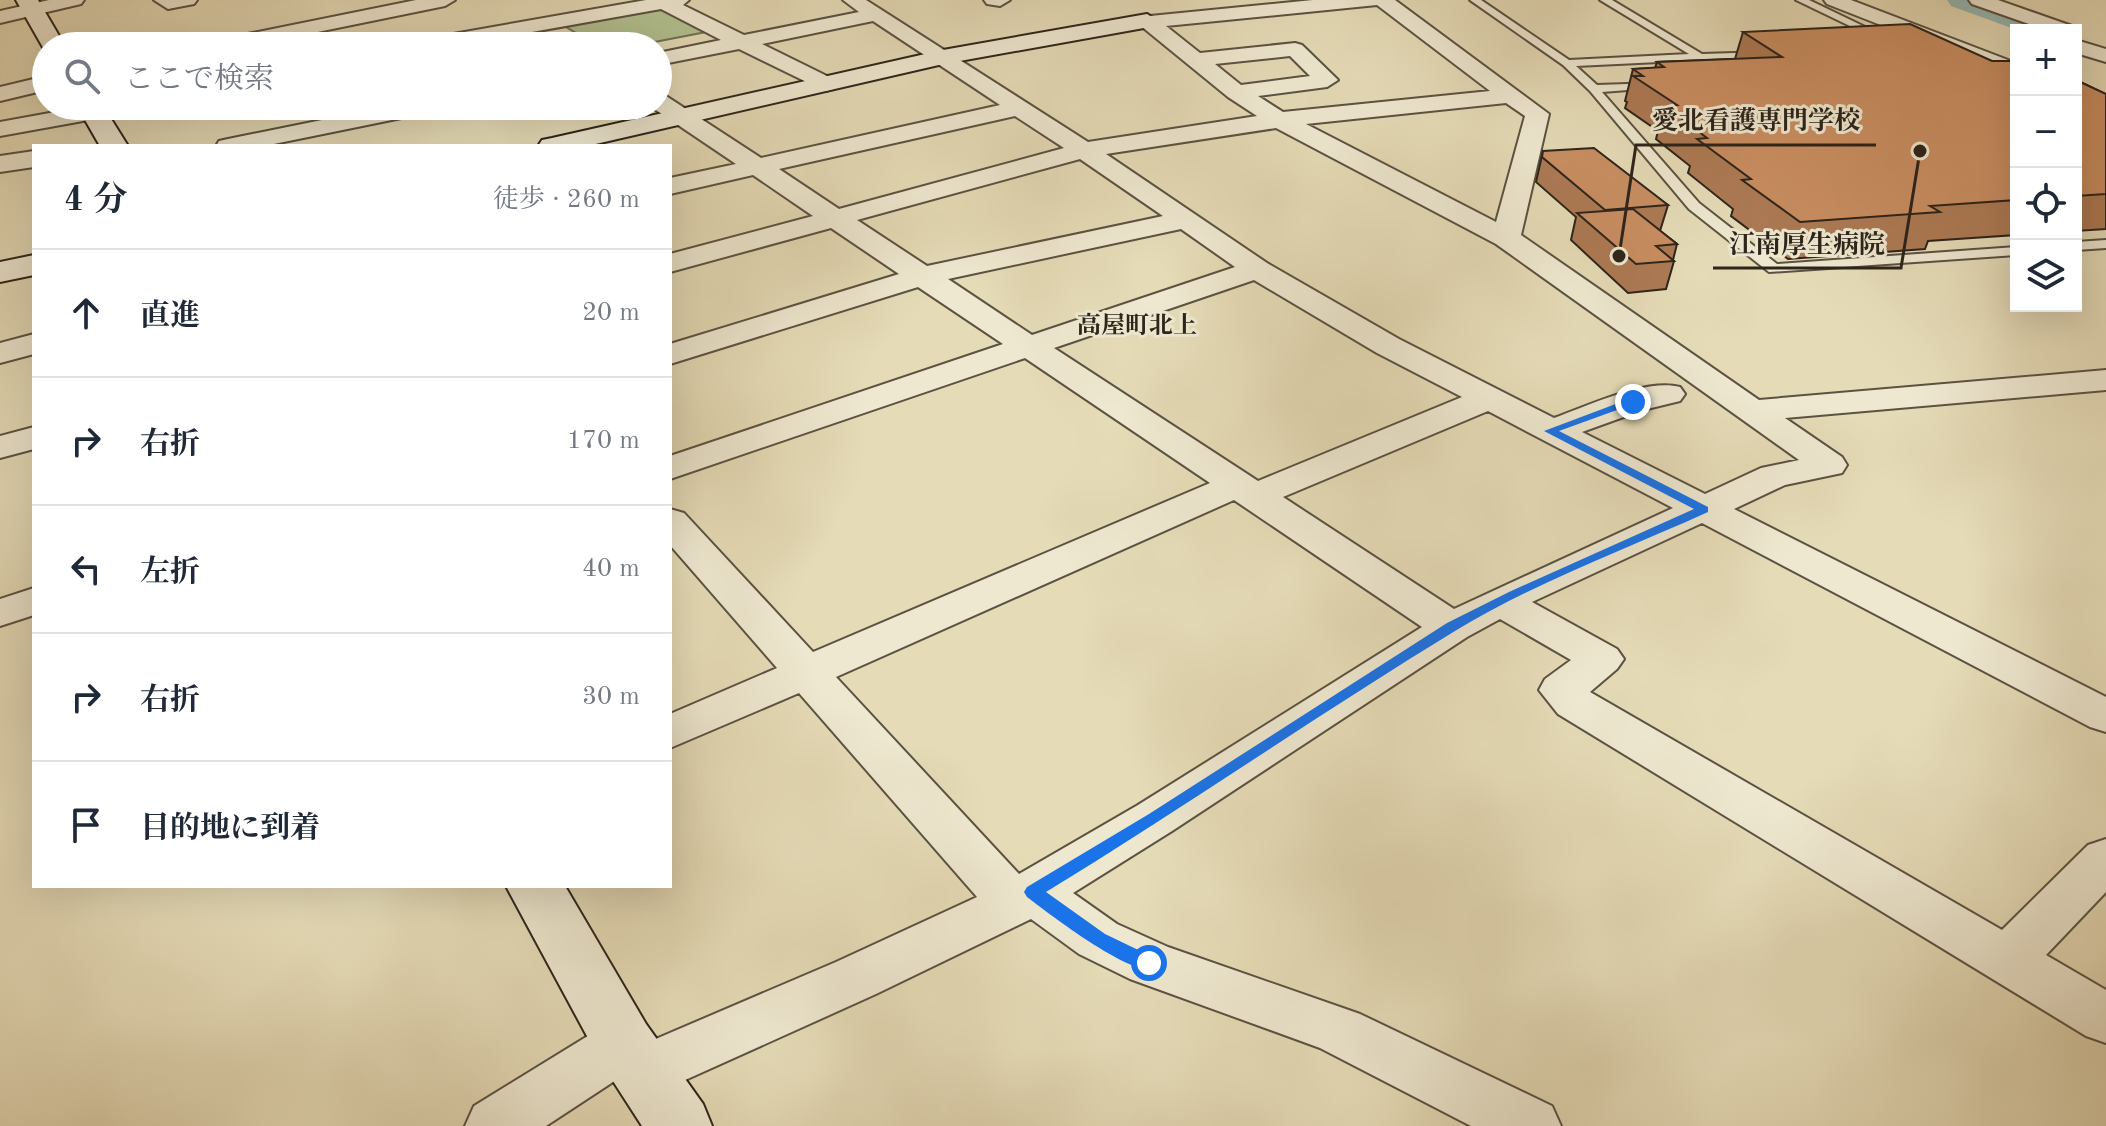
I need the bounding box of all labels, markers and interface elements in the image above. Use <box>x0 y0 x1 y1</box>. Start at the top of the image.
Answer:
map controls <box>2010 24 2082 312</box>
button: + <box>2010 24 2082 96</box>
search box <box>32 32 672 120</box>
icon: search <box>60 54 104 98</box>
text: ここで検索 <box>124 65 274 95</box>
callout: 愛北看護専門学校 <box>1636 95 1876 145</box>
button: − <box>2010 96 2082 168</box>
text: 愛北看護専門学校 <box>1652 106 1860 135</box>
button: locate <box>2010 168 2082 240</box>
text: 4 分 <box>64 184 127 218</box>
text: 徒歩 · 260 m <box>493 187 640 213</box>
callout: 江南厚生病院 <box>1713 218 1901 268</box>
text: 江南厚生病院 <box>1729 230 1885 259</box>
button: layers <box>2010 240 2082 312</box>
icon: ahead <box>64 291 108 335</box>
text: 20 m <box>582 300 640 326</box>
text: 直進 <box>140 302 200 332</box>
district label: 高屋町北上 <box>1077 312 1197 339</box>
route end <box>1615 384 1651 420</box>
icon: right <box>64 419 108 463</box>
text: 170 m <box>567 428 640 454</box>
text: 右折 <box>140 430 200 460</box>
icon: left <box>64 547 108 591</box>
text: 40 m <box>582 556 640 582</box>
text: 左折 <box>140 558 200 588</box>
icon: right <box>64 675 108 719</box>
text: 30 m <box>582 684 640 710</box>
text: 右折 <box>140 686 200 716</box>
icon: arrive <box>64 803 108 847</box>
text: 目的地に到着 <box>140 814 320 844</box>
route start <box>1131 945 1167 981</box>

